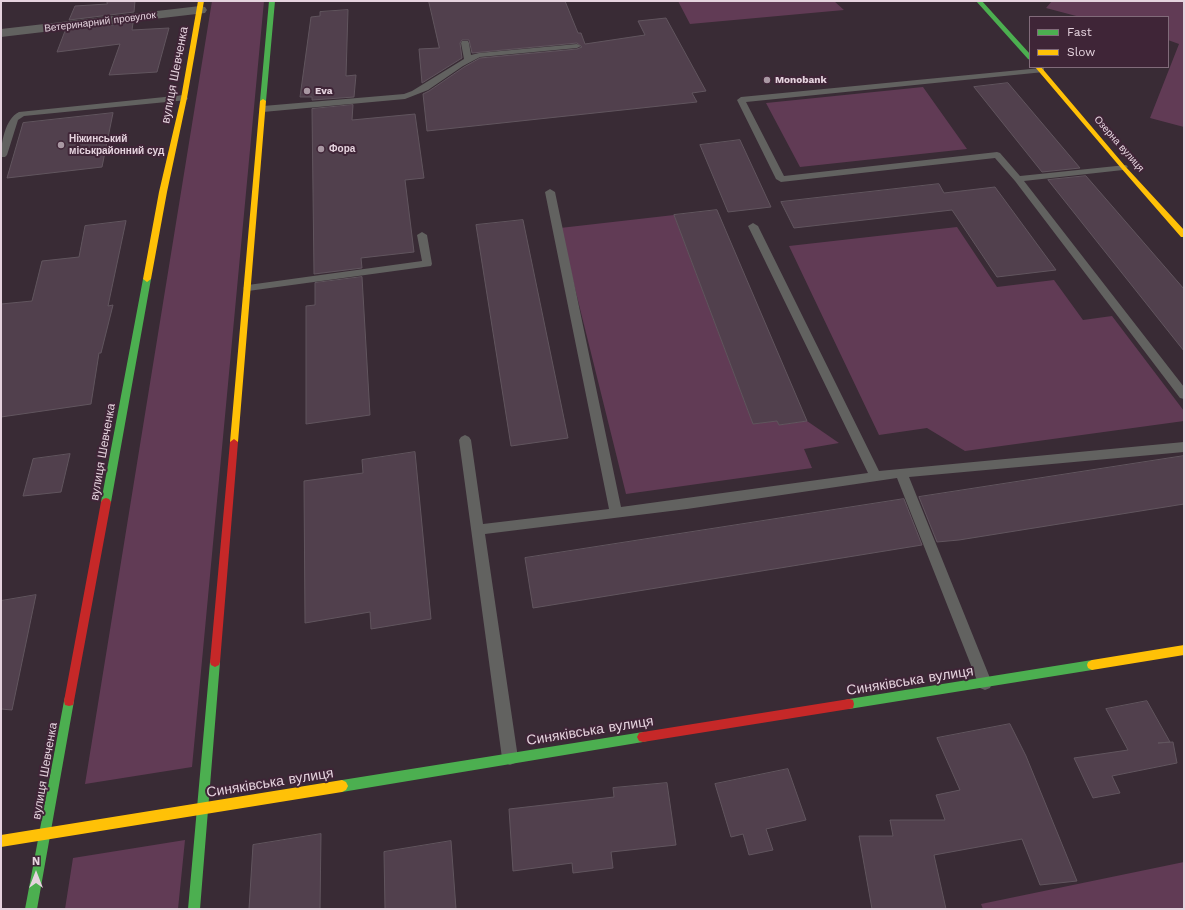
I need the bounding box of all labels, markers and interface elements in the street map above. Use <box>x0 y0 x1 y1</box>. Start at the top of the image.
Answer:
street label: Ветеринарний провулок <box>44 9 156 35</box>
legend <box>1029 16 1169 68</box>
street label: вулиця Шевченка <box>159 25 191 125</box>
text: Fast <box>1067 25 1092 39</box>
text: Slow <box>1067 45 1095 59</box>
place label: Monobank <box>775 74 827 86</box>
marker: Monobank <box>762 75 772 85</box>
place label: Eva <box>315 85 332 97</box>
marker: Eva <box>302 86 312 96</box>
street label: Озерна вулиця <box>1091 114 1147 174</box>
place label: Ніжинський міськрайонний суд <box>69 133 164 156</box>
marker: Ніжинський міськрайонний суд <box>56 140 66 150</box>
place label: Фора <box>329 143 355 155</box>
marker: Фора <box>316 144 326 154</box>
street label: вулиця Шевченка <box>87 402 119 502</box>
street label: Синяківська вулиця <box>845 663 975 699</box>
street label: Синяківська вулиця <box>525 713 655 749</box>
street label: вулиця Шевченка <box>29 721 61 821</box>
street label: Синяківська вулиця <box>205 765 335 801</box>
north arrow <box>16 854 56 894</box>
text: N <box>32 855 40 868</box>

